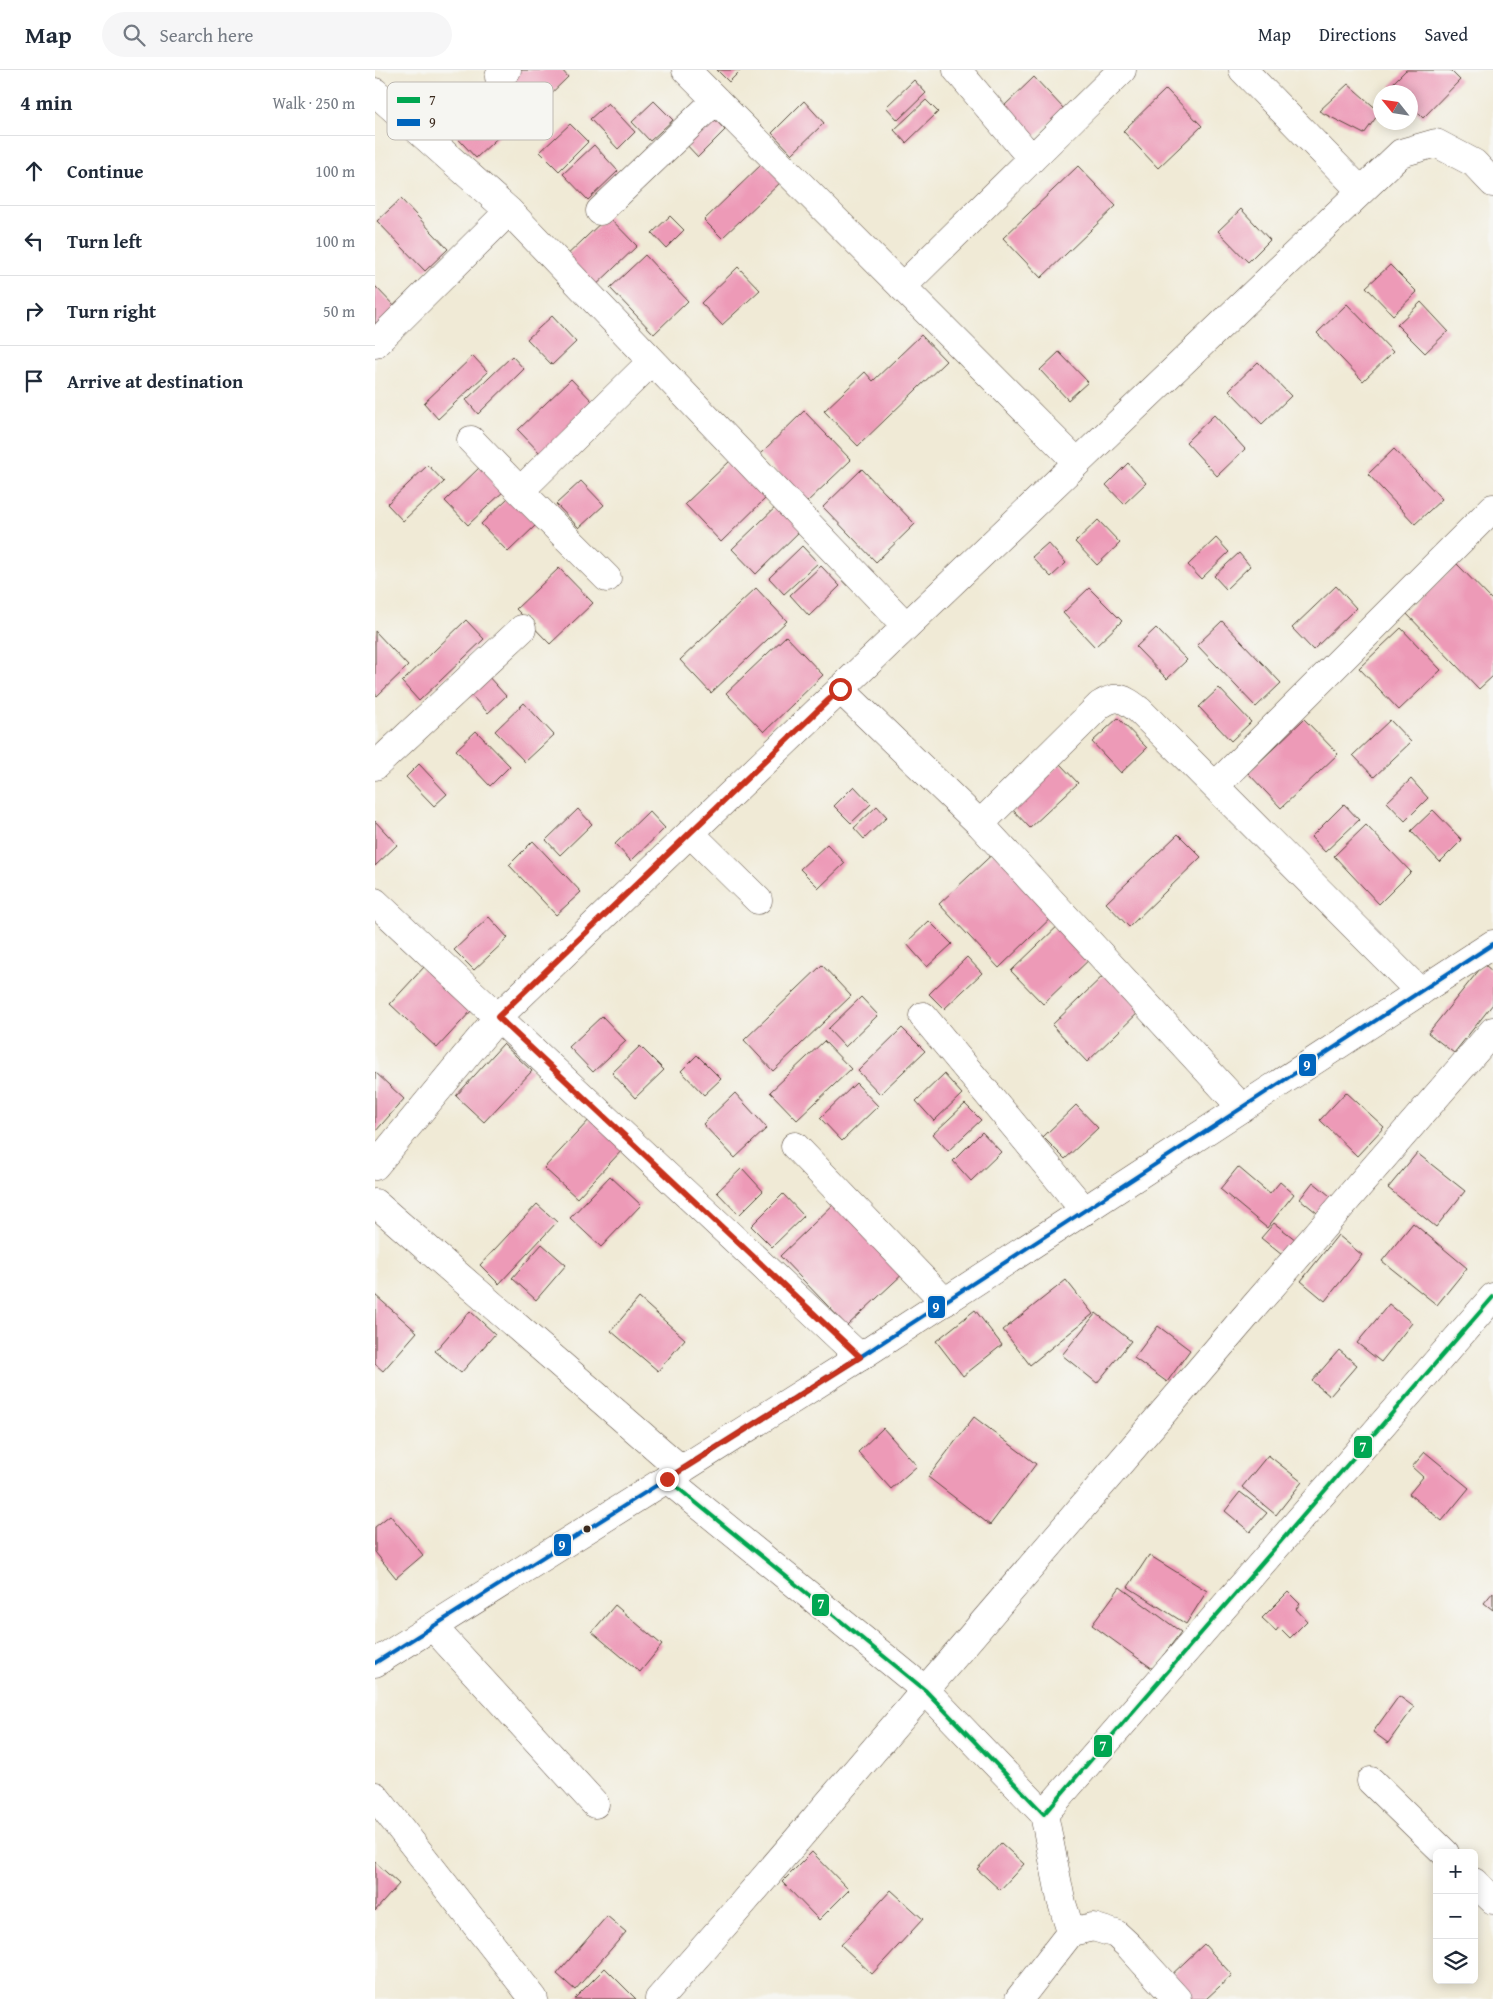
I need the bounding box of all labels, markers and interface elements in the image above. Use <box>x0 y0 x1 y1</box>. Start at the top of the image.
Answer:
search box <box>102 12 452 57</box>
text: Map <box>25 17 72 52</box>
icon: search <box>120 21 148 49</box>
text: Search here <box>160 21 253 49</box>
text: Map <box>1258 21 1291 48</box>
text: Directions <box>1319 21 1396 48</box>
text: Saved <box>1424 21 1468 48</box>
legend <box>387 82 553 140</box>
north arrow <box>1373 85 1418 130</box>
text: 4 min <box>20 87 72 118</box>
text: 7 <box>429 90 436 110</box>
text: Walk · 250 m <box>272 91 355 115</box>
text: 9 <box>429 112 436 132</box>
icon: ahead <box>20 157 48 185</box>
text: Continue <box>67 157 144 185</box>
text: 100 m <box>315 159 355 183</box>
icon: left <box>20 227 48 255</box>
text: Turn left <box>67 227 142 255</box>
text: 100 m <box>315 229 355 253</box>
icon: right <box>20 297 48 325</box>
text: Turn right <box>67 297 156 325</box>
text: 50 m <box>323 299 355 323</box>
icon: arrive <box>20 367 48 395</box>
text: Arrive at destination <box>67 367 243 395</box>
route start <box>829 678 852 701</box>
line badge: 9 <box>1298 1053 1317 1077</box>
text: 9 <box>1303 1055 1311 1075</box>
line badge: 9 <box>927 1295 946 1319</box>
text: 9 <box>932 1297 940 1317</box>
line badge: 7 <box>1353 1435 1373 1459</box>
text: 7 <box>1359 1437 1367 1457</box>
route end <box>656 1468 679 1491</box>
unlabelled marker <box>582 1524 592 1534</box>
line badge: 9 <box>553 1533 572 1557</box>
text: 9 <box>558 1535 566 1555</box>
line badge: 7 <box>811 1593 830 1617</box>
text: 7 <box>817 1594 825 1614</box>
line badge: 7 <box>1093 1734 1113 1758</box>
text: 7 <box>1099 1736 1107 1756</box>
map controls <box>1433 1849 1478 1984</box>
button: + <box>1433 1849 1478 1894</box>
button: − <box>1433 1894 1478 1939</box>
button: layers <box>1433 1939 1478 1984</box>

